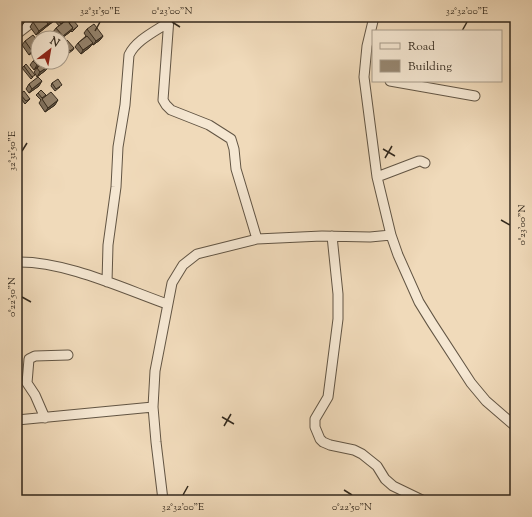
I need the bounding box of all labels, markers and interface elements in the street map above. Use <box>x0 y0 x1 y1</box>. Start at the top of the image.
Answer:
text: 32°31'50"E <box>80 4 120 19</box>
text: 0°23'00"N <box>152 4 192 19</box>
text: 32°32'00"E <box>446 4 488 19</box>
north arrow <box>30 30 70 70</box>
legend <box>372 30 502 82</box>
text: N <box>46 33 63 52</box>
text: Road <box>408 38 435 56</box>
text: Building <box>408 58 452 76</box>
text: 32°31'50"E <box>5 131 20 171</box>
text: 0°23'00"N <box>515 205 530 245</box>
text: 0°22'50"N <box>5 277 20 317</box>
text: 32°32'00"E <box>162 500 204 515</box>
text: 0°22'50"N <box>332 500 372 515</box>

